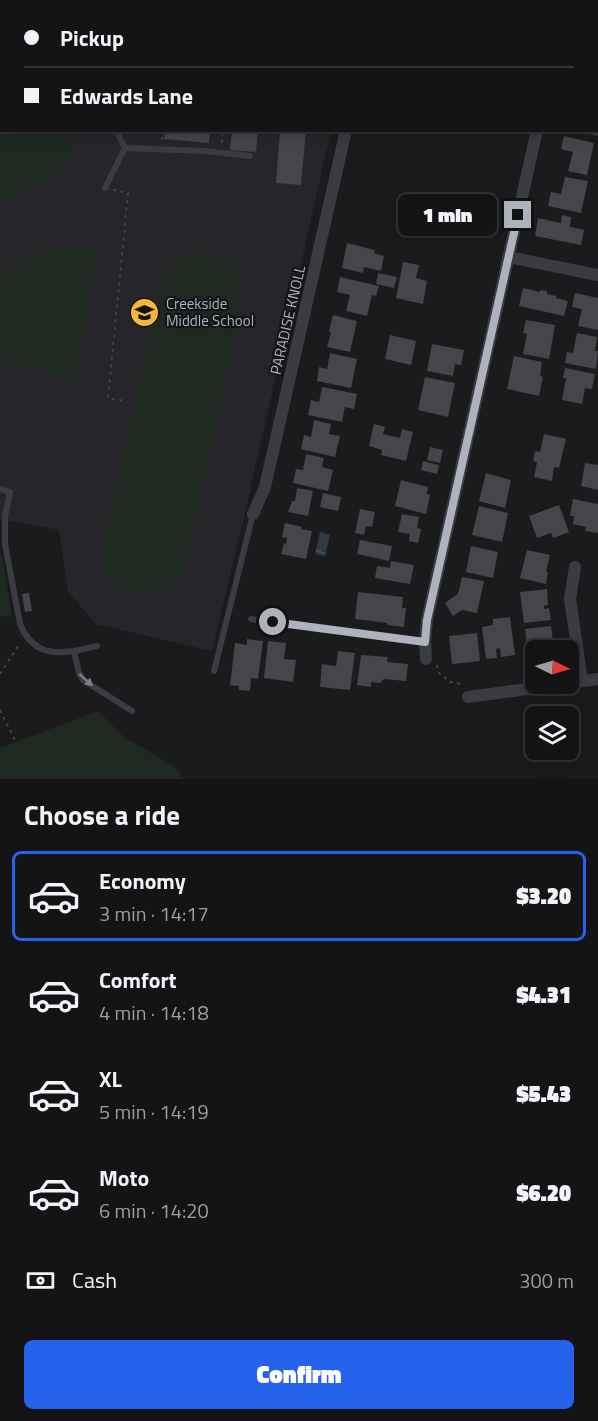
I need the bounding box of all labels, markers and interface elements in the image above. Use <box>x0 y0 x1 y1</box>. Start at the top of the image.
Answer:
text: Pickup <box>60 21 124 55</box>
text: Edwards Lane <box>60 79 193 113</box>
callout: 1 min <box>398 194 497 236</box>
text: 1 min <box>423 199 472 230</box>
route end <box>504 201 531 228</box>
street label: PARADISE KNOLL <box>264 263 311 377</box>
place label: Creekside Middle School <box>166 292 254 332</box>
school or university icon: Creekside Middle School <box>129 297 161 329</box>
route start <box>259 608 286 635</box>
north arrow <box>525 640 579 694</box>
map controls <box>525 640 579 760</box>
one-way arrow <box>79 673 94 687</box>
button: layers <box>525 706 579 760</box>
text: Choose a ride <box>24 794 180 835</box>
text: Economy <box>99 864 186 898</box>
icon: car <box>27 869 81 923</box>
text: $3.20 <box>516 879 571 913</box>
text: 3 min · 14:17 <box>99 898 209 929</box>
text: Comfort <box>99 963 177 997</box>
icon: car <box>27 968 81 1022</box>
text: $4.31 <box>516 978 571 1012</box>
text: 4 min · 14:18 <box>99 997 209 1028</box>
text: XL <box>99 1062 122 1096</box>
icon: car <box>27 1067 81 1121</box>
text: $5.43 <box>516 1077 571 1111</box>
text: 5 min · 14:19 <box>99 1096 209 1127</box>
text: Moto <box>99 1161 149 1195</box>
icon: car <box>27 1166 81 1220</box>
text: $6.20 <box>516 1176 571 1210</box>
text: 6 min · 14:20 <box>99 1195 209 1226</box>
text: Cash <box>72 1263 117 1297</box>
icon: cash <box>24 1264 57 1297</box>
text: 300 m <box>519 1265 574 1296</box>
button: Confirm <box>24 1340 574 1409</box>

